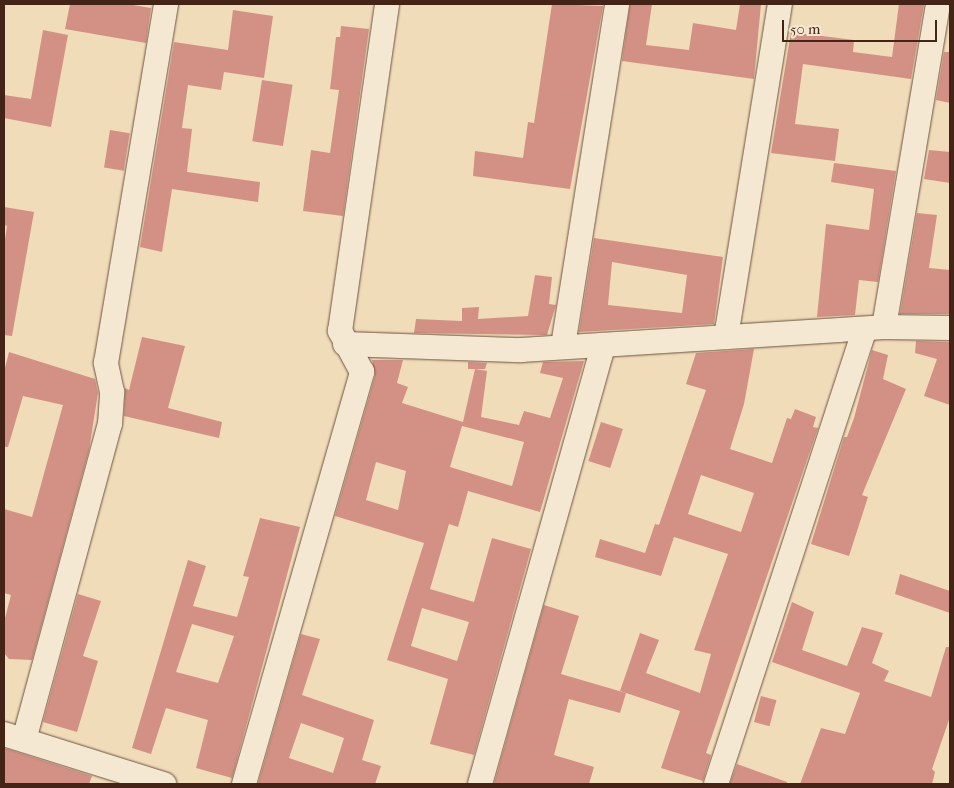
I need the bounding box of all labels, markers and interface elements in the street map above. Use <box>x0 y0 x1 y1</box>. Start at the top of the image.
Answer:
scale bar <box>784 10 939 42</box>
text: 50 m <box>790 20 820 38</box>

